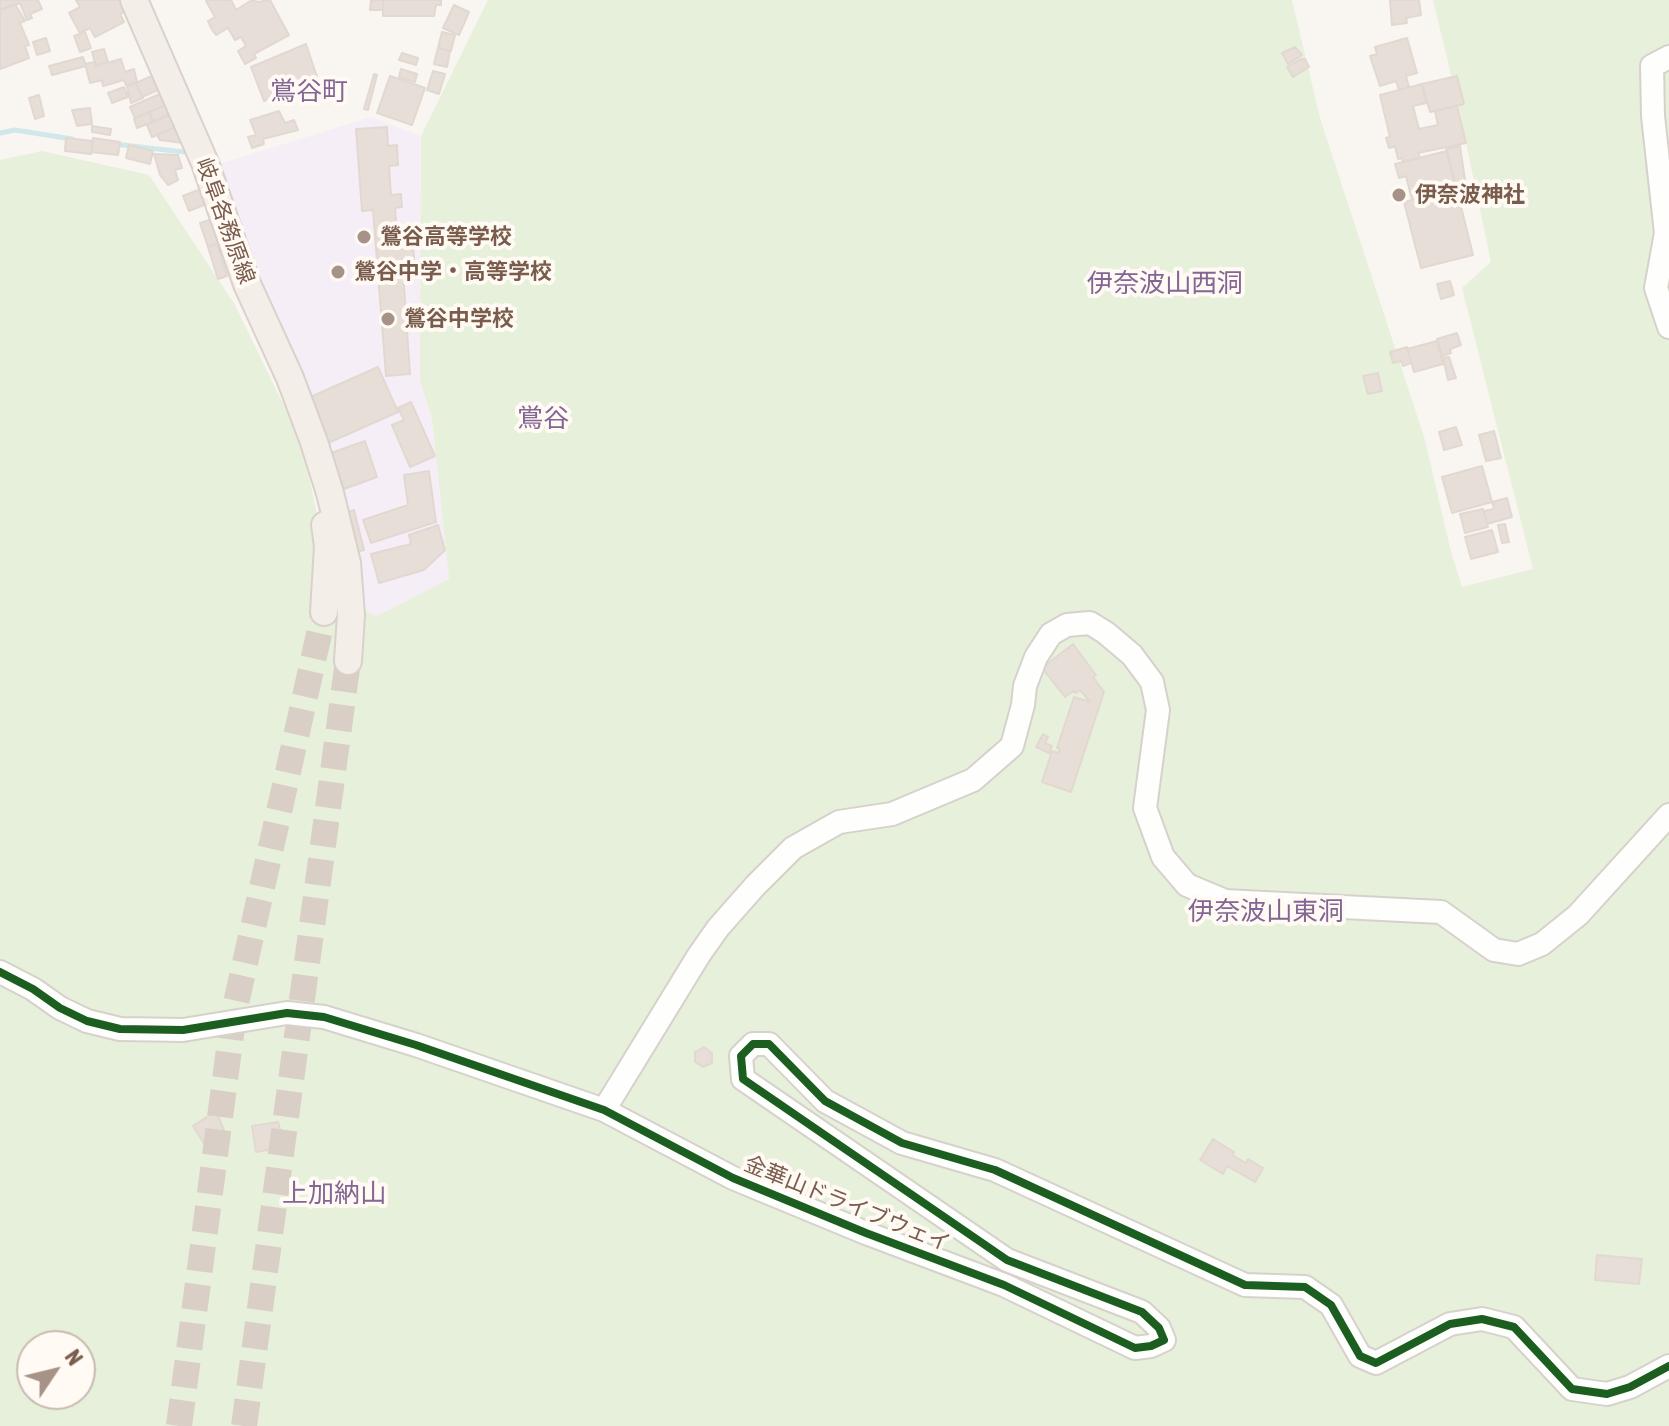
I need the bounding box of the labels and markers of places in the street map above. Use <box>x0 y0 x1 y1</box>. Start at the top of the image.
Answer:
place label: 伊奈波神社 <box>1415 182 1525 208</box>
marker: 伊奈波神社 <box>1390 186 1408 204</box>
place label: 鶯谷高等学校 <box>380 224 512 250</box>
marker: 鶯谷高等学校 <box>355 228 373 246</box>
place label: 鶯谷中学・高等学校 <box>354 259 552 285</box>
marker: 鶯谷中学・高等学校 <box>329 263 347 281</box>
place label: 鶯谷中学校 <box>404 306 514 332</box>
marker: 鶯谷中学校 <box>379 310 397 328</box>

